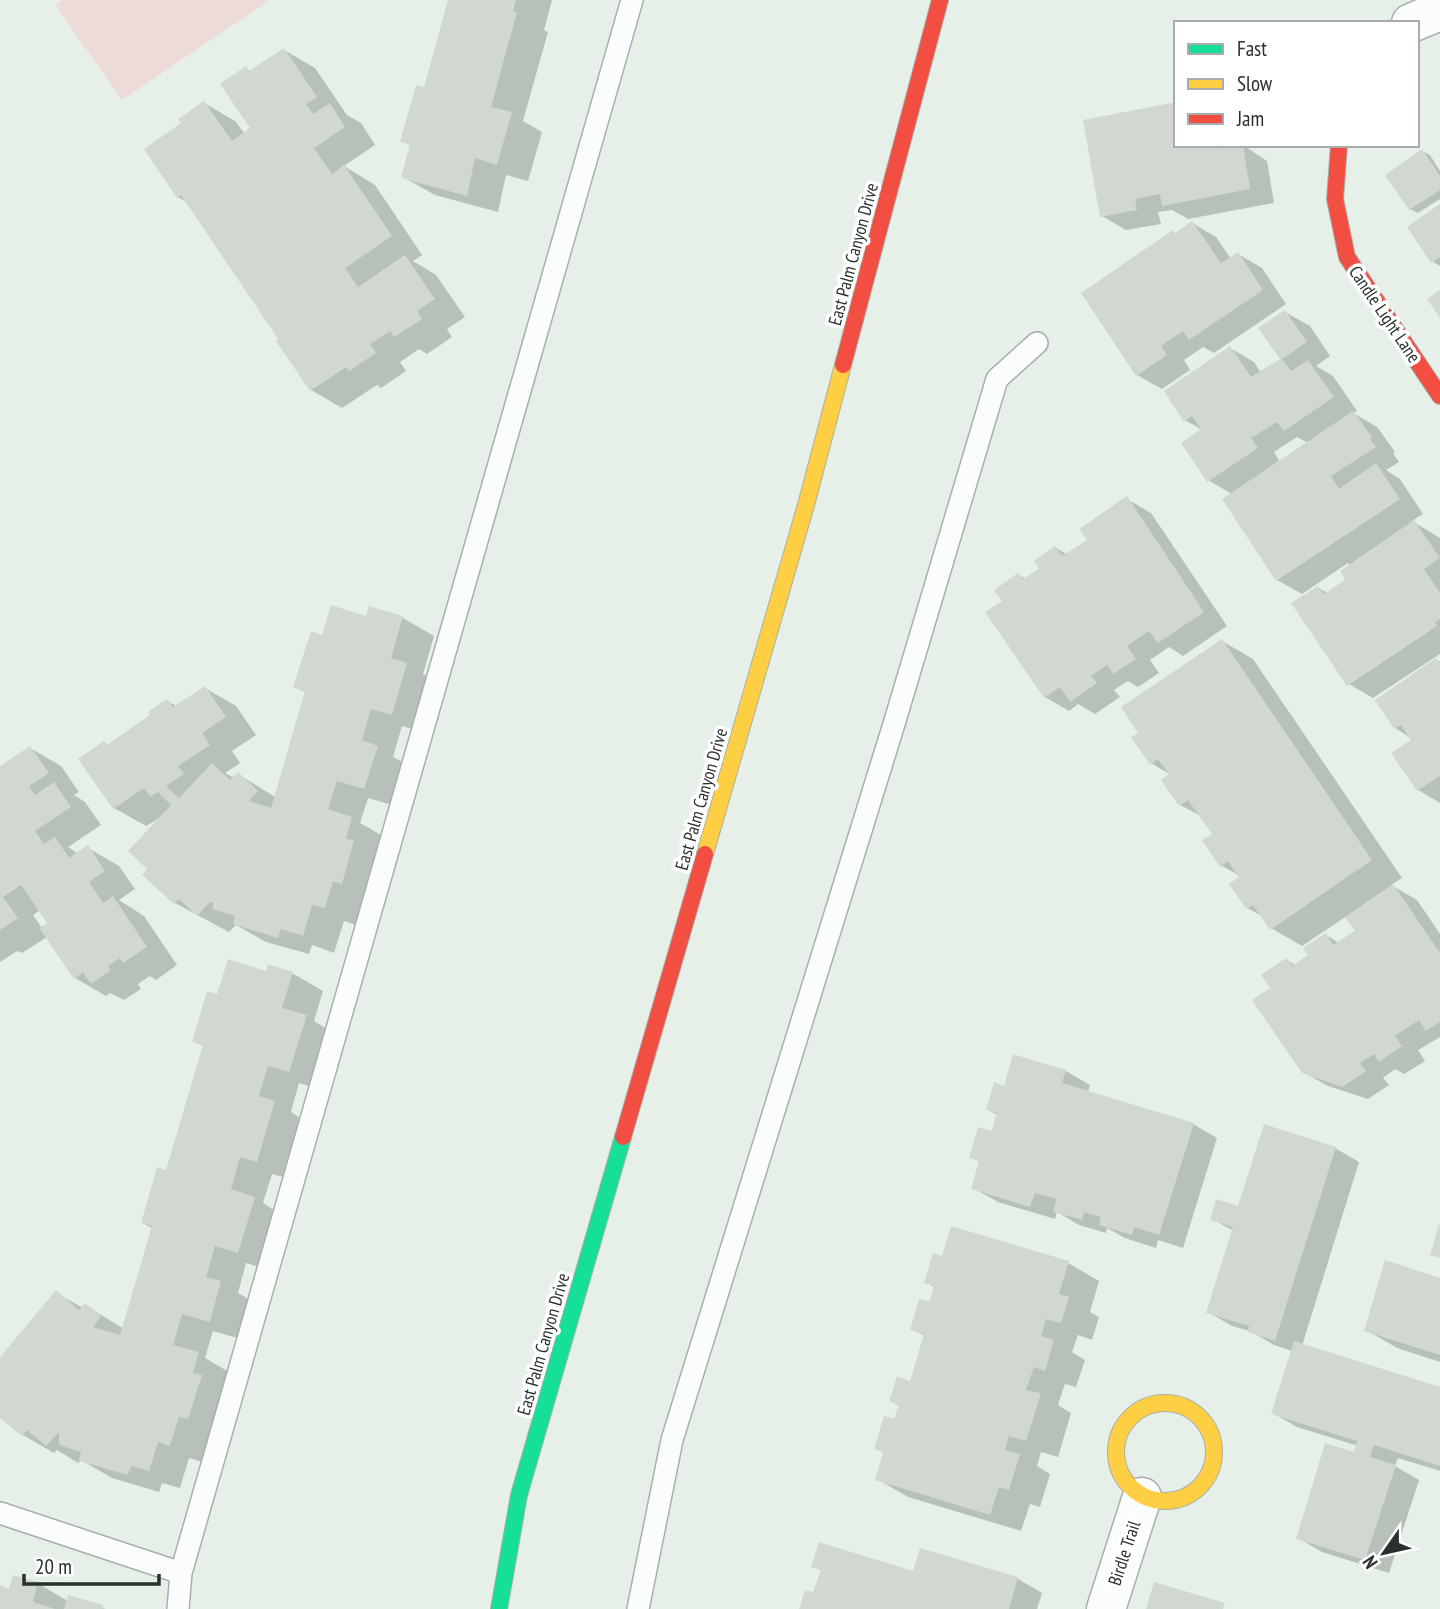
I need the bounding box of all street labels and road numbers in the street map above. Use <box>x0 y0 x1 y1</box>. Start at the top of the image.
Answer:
street label: East Palm Canyon Drive <box>823 180 883 328</box>
street label: Candle Light Lane <box>1344 261 1426 367</box>
street label: East Palm Canyon Drive <box>670 725 732 873</box>
street label: East Palm Canyon Drive <box>512 1270 574 1418</box>
street label: Birdle Trail <box>1103 1517 1146 1588</box>

